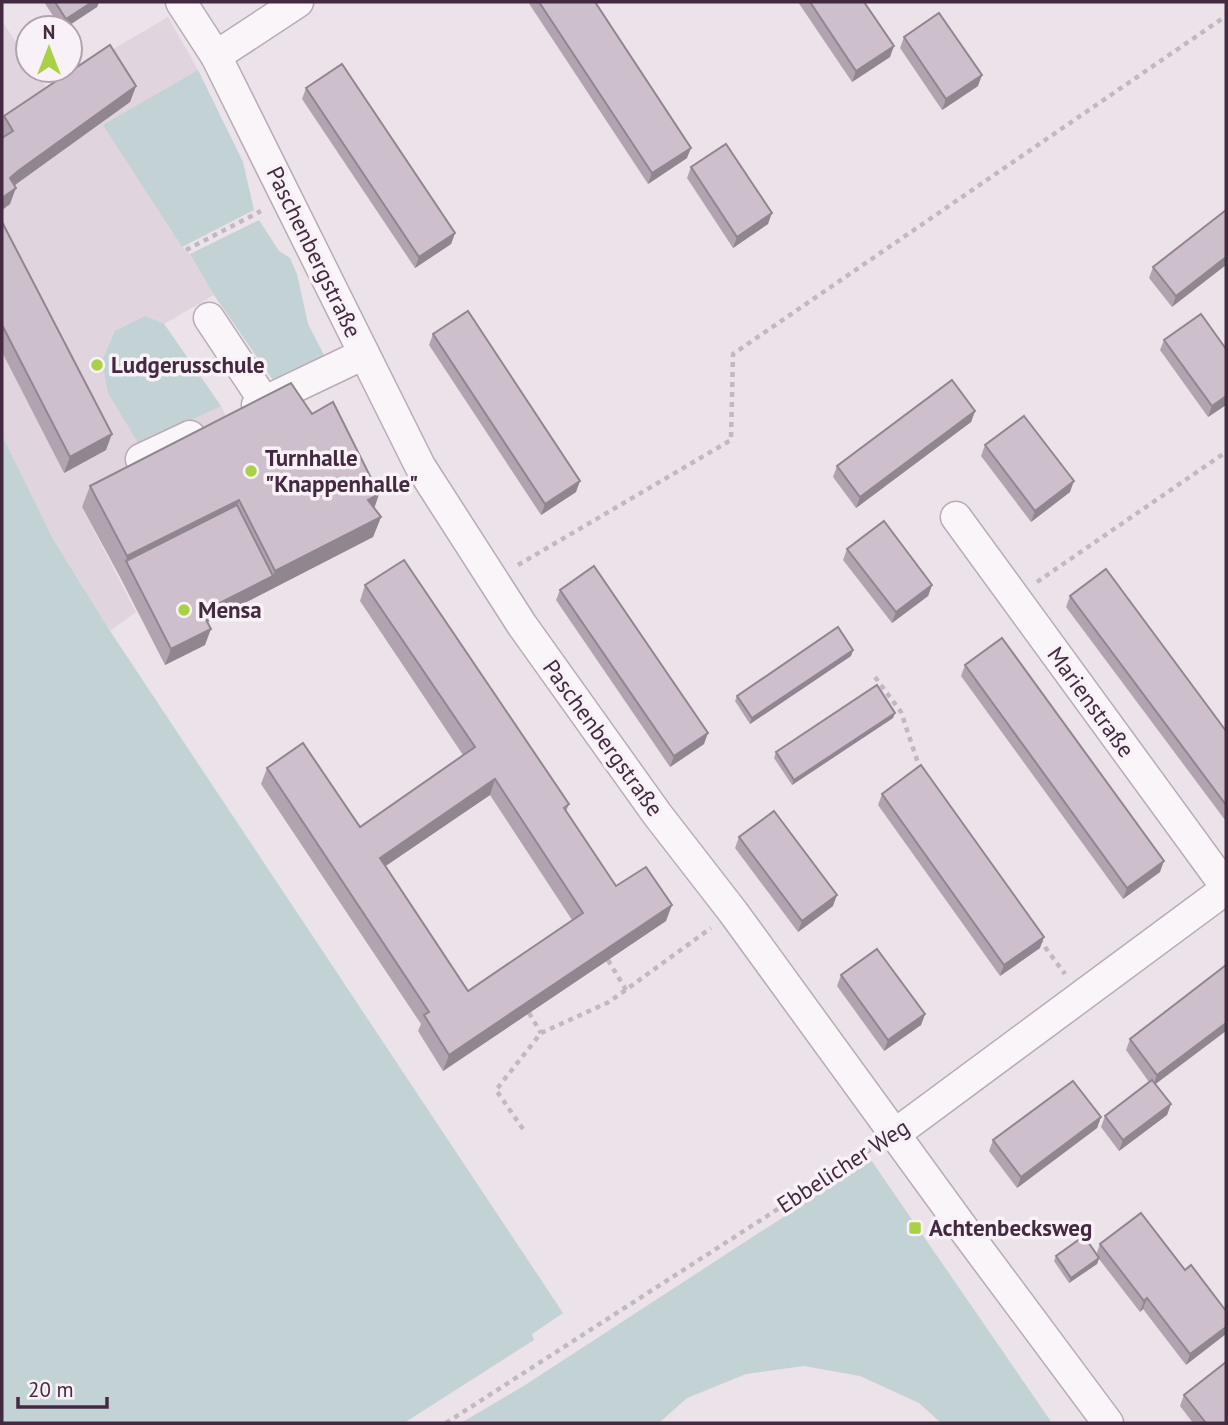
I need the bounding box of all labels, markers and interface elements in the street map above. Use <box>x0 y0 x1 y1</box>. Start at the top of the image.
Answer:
north arrow <box>14 14 84 84</box>
text: N <box>43 20 55 44</box>
street label: Paschenbergstraße <box>261 162 368 342</box>
place label: Ludgerusschule <box>111 350 265 379</box>
marker: Ludgerusschule <box>89 357 105 373</box>
place label: Turnhalle "Knappenhalle" <box>265 443 418 498</box>
marker: Turnhalle "Knappenhalle" <box>243 463 259 479</box>
place label: Mensa <box>198 595 262 624</box>
marker: Mensa <box>176 602 192 618</box>
street label: Marienstraße <box>1042 641 1141 763</box>
street label: Paschenbergstraße <box>537 654 670 822</box>
street label: Ebbelicher Weg <box>771 1112 914 1219</box>
place label: Achtenbecksweg <box>929 1213 1092 1242</box>
marker: Achtenbecksweg <box>907 1220 923 1236</box>
scale bar <box>18 1366 107 1410</box>
text: 20 m <box>28 1376 74 1403</box>

